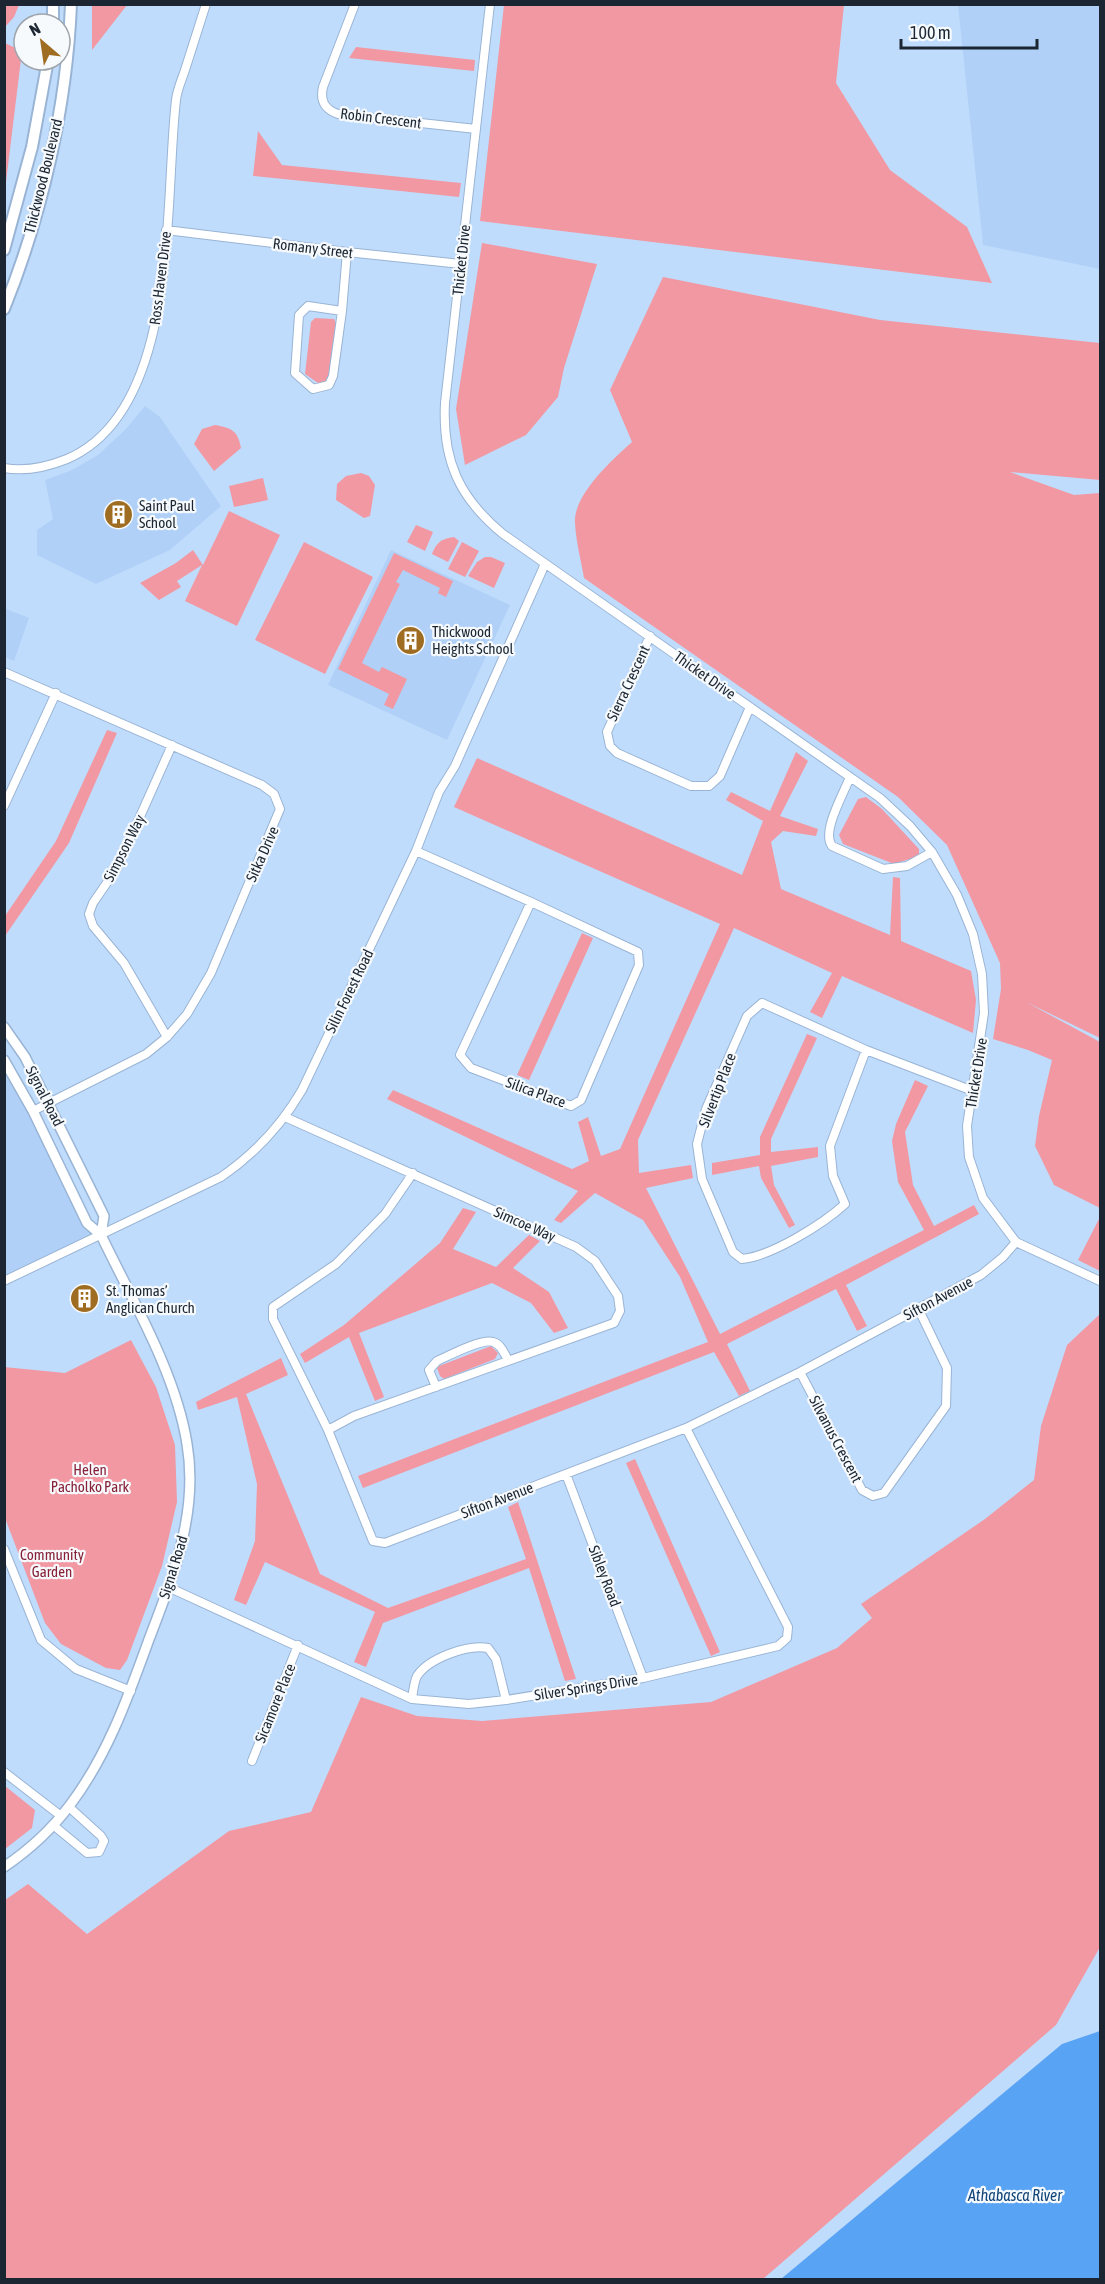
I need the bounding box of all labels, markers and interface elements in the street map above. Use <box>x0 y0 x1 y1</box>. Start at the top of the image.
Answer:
north arrow <box>12 12 72 72</box>
scale bar <box>901 12 1038 50</box>
text: N <box>26 19 43 39</box>
text: 100 m <box>910 22 951 43</box>
street label: Robin Crescent <box>339 105 423 131</box>
street label: Thickwood Boulevard <box>21 117 65 235</box>
street label: Thicket Drive <box>449 224 473 296</box>
street label: Ross Haven Drive <box>146 230 174 326</box>
street label: Romany Street <box>272 235 354 261</box>
place label: Saint Paul School <box>139 497 195 531</box>
building icon: Saint Paul School <box>102 498 134 530</box>
place label: Thickwood Heights School <box>432 623 514 657</box>
building icon: Thickwood Heights School <box>395 624 427 656</box>
street label: Sierra Crescent <box>603 643 653 723</box>
street label: Thicket Drive <box>671 648 739 702</box>
street label: Simpson Way <box>100 812 148 884</box>
street label: Sitka Drive <box>242 824 282 884</box>
street label: Silin Forest Road <box>321 946 377 1036</box>
street label: Thicket Drive <box>962 1036 990 1109</box>
street label: Silvertip Place <box>695 1050 739 1130</box>
street label: Signal Road <box>23 1063 67 1129</box>
street label: Silica Place <box>504 1073 568 1111</box>
street label: Simcoe Way <box>492 1203 558 1245</box>
street label: Sifton Avenue <box>900 1273 976 1323</box>
place label: St. Thomas’ Anglican Church <box>106 1282 195 1316</box>
building icon: St. Thomas’ Anglican Church <box>69 1283 101 1315</box>
street label: Silvanus Crescent <box>806 1393 866 1485</box>
park label: Helen Pacholko Park <box>51 1461 130 1495</box>
street label: Sifton Avenue <box>458 1478 536 1522</box>
street label: Signal Road <box>155 1533 191 1601</box>
street label: Sibley Road <box>586 1543 624 1609</box>
park label: Community Garden <box>20 1546 84 1580</box>
street label: Sicamore Place <box>251 1661 299 1745</box>
street label: Silver Springs Drive <box>533 1670 639 1704</box>
water label: Athabasca River <box>967 2186 1063 2204</box>

